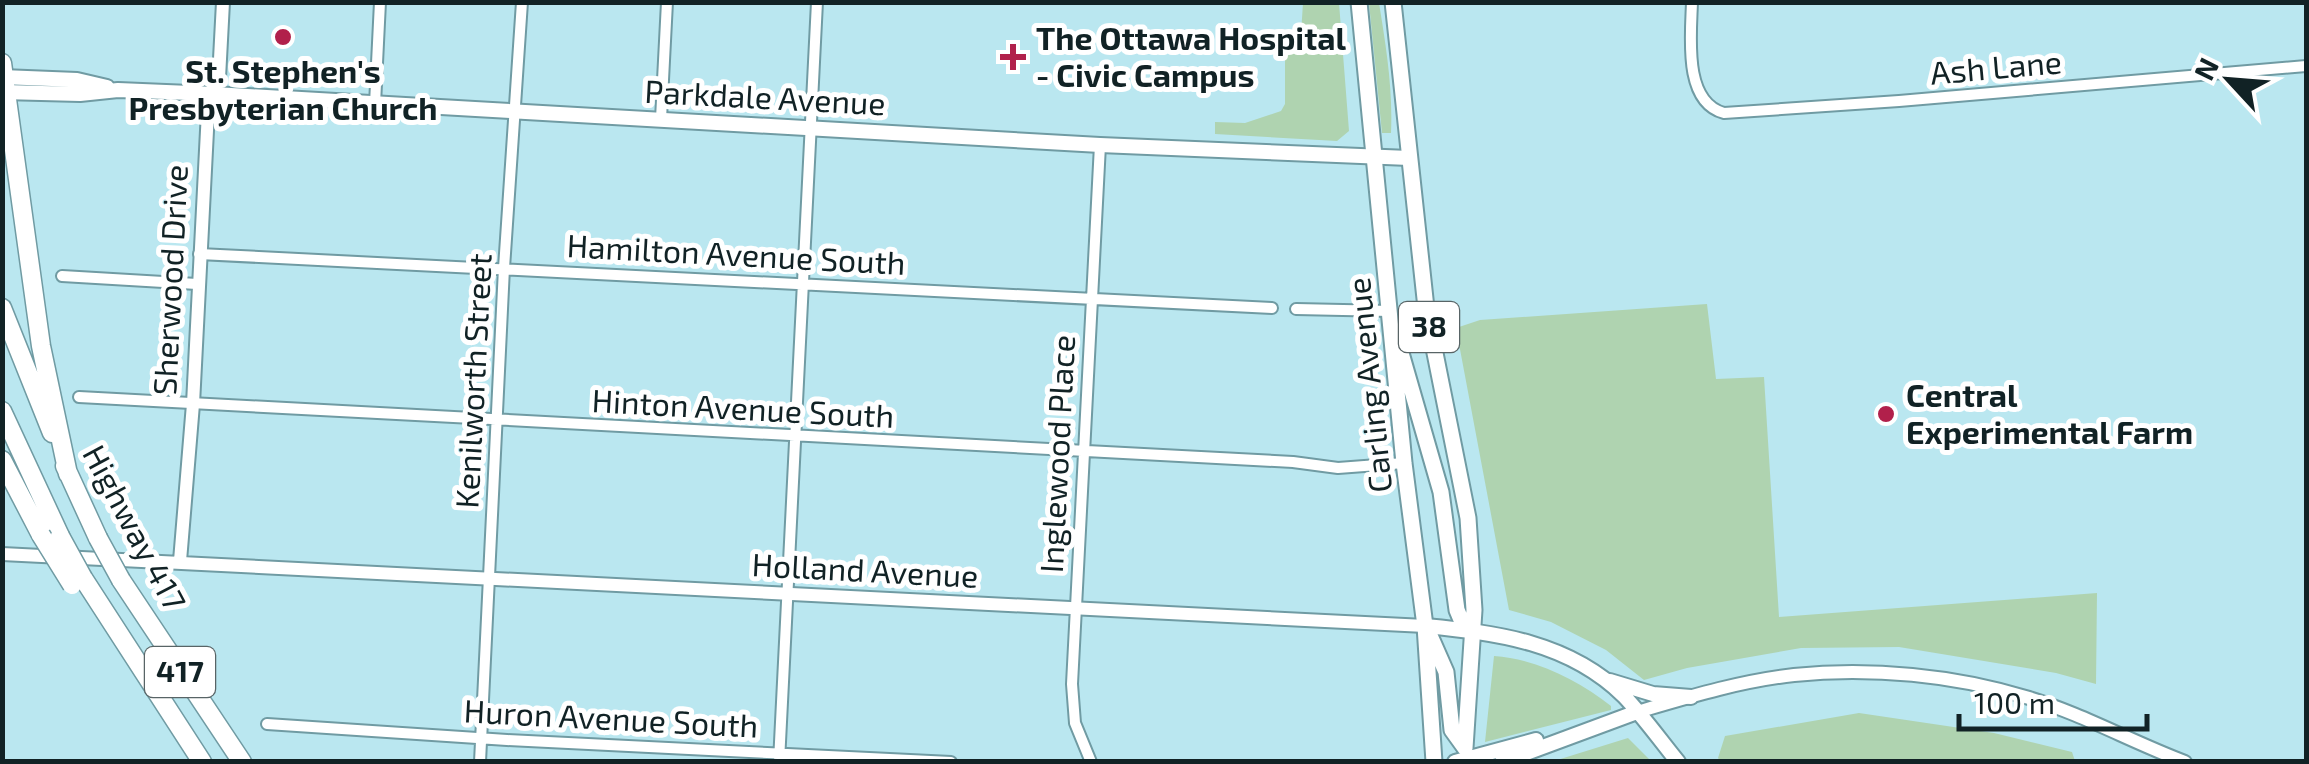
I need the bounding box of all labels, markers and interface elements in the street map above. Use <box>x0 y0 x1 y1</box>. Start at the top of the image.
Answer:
place label: The Ottawa Hospital - Civic Campus <box>1036 18 1347 93</box>
marker: St. Stephen's Presbyterian Church <box>272 26 294 48</box>
north arrow <box>2179 30 2279 130</box>
street label: Ash Lane <box>1929 41 2063 91</box>
marker: The Ottawa Hospital - Civic Campus <box>1000 44 1026 70</box>
place label: St. Stephen's Presbyterian Church <box>128 51 438 127</box>
text: N <box>2186 52 2225 85</box>
street label: Parkdale Avenue <box>644 71 887 121</box>
street label: Sherwood Drive <box>144 164 194 396</box>
street label: Hamilton Avenue South <box>566 225 906 281</box>
street label: Kenilworth Street <box>446 252 498 509</box>
street label: Carling Avenue <box>1338 276 1398 495</box>
road number: 38 <box>1399 302 1459 352</box>
street label: Inglewood Place <box>1031 334 1081 574</box>
place label: Central Experimental Farm <box>1906 375 2193 450</box>
street label: Hinton Avenue South <box>591 380 895 434</box>
marker: Central Experimental Farm <box>1875 403 1897 425</box>
street label: Highway 417 <box>76 438 195 616</box>
street label: Holland Avenue <box>751 544 979 594</box>
road number: 417 <box>145 647 215 697</box>
scale bar <box>1959 669 2146 731</box>
text: 100 m <box>1974 684 2055 720</box>
street label: Huron Avenue South <box>463 690 759 744</box>

